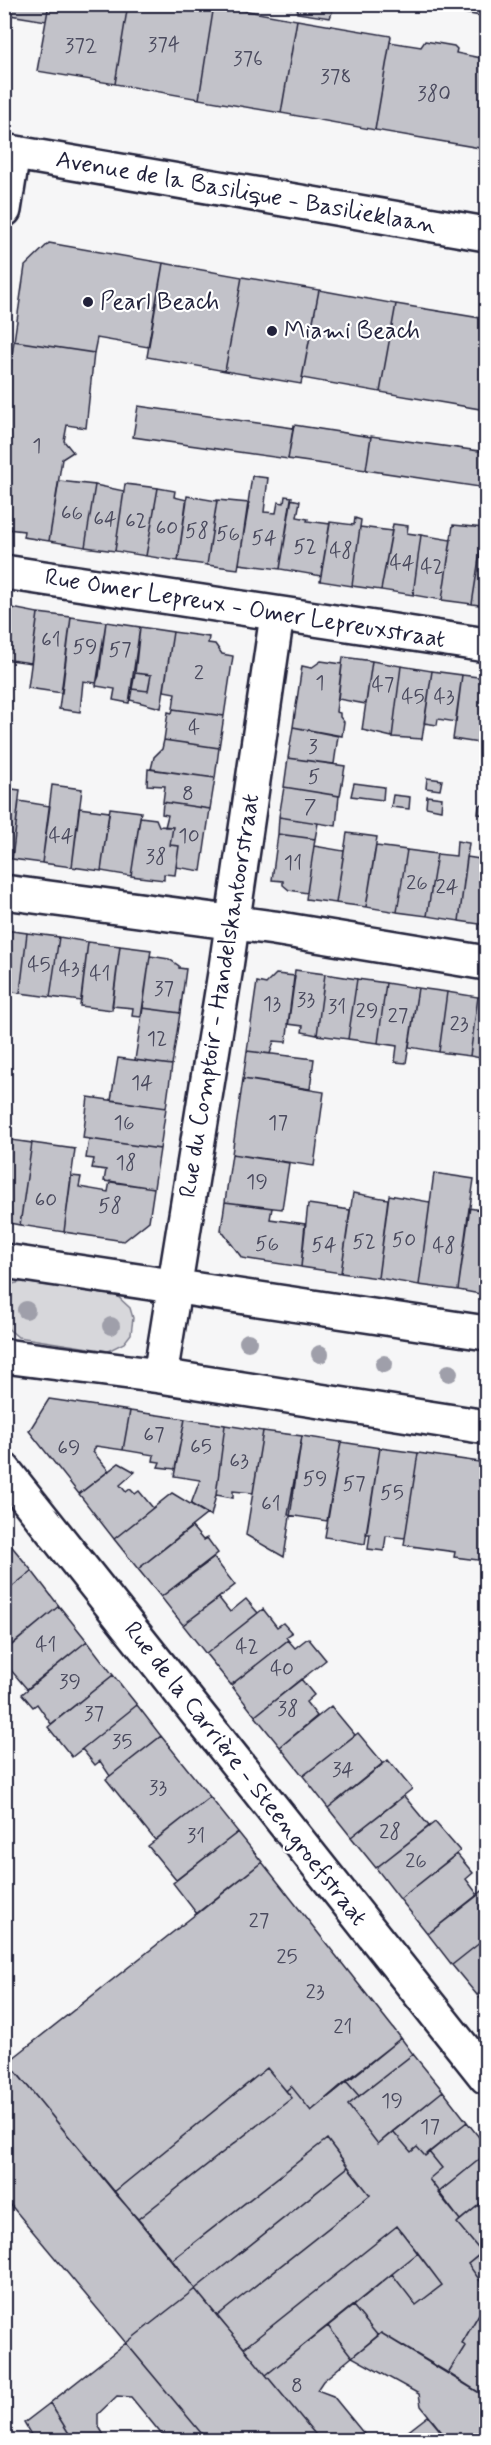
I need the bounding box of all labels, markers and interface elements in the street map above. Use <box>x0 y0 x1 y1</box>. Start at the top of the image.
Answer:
house number: 374 <box>148 31 180 59</box>
house number: 372 <box>65 32 97 60</box>
house number: 376 <box>233 45 263 73</box>
house number: 378 <box>320 63 352 91</box>
house number: 380 <box>417 80 451 108</box>
street label: Avenue de la Basilique - Basilieklaan <box>53 144 439 242</box>
place label: Pearl Beach <box>100 287 219 318</box>
marker: Pearl Beach <box>81 295 95 309</box>
place label: Miami Beach <box>284 316 420 347</box>
marker: Miami Beach <box>265 324 279 338</box>
house number: 1 <box>32 432 42 460</box>
house number: 66 <box>61 499 83 527</box>
house number: 64 <box>93 505 117 533</box>
house number: 62 <box>125 507 147 535</box>
house number: 60 <box>156 514 178 542</box>
house number: 58 <box>185 517 209 545</box>
house number: 56 <box>216 520 240 548</box>
house number: 54 <box>251 524 277 552</box>
house number: 52 <box>293 533 317 561</box>
house number: 48 <box>329 537 353 565</box>
house number: 44 <box>390 549 415 577</box>
house number: 42 <box>420 553 444 581</box>
street label: Rue Omer Lepreux - Omer Lepreuxstraat <box>43 562 447 656</box>
house number: 61 <box>41 626 61 654</box>
house number: 59 <box>72 633 98 661</box>
house number: 57 <box>108 636 132 664</box>
house number: 2 <box>194 659 204 687</box>
house number: 1 <box>315 669 325 697</box>
house number: 47 <box>372 671 394 699</box>
house number: 45 <box>401 683 425 711</box>
house number: 43 <box>433 683 455 711</box>
house number: 4 <box>188 714 200 742</box>
house number: 3 <box>308 733 318 761</box>
house number: 5 <box>308 763 320 791</box>
house number: 8 <box>182 780 194 808</box>
street label: Rue du Comptoir - Handelskantoorstraat <box>173 792 267 1200</box>
house number: 7 <box>304 793 317 821</box>
house number: 44 <box>49 822 74 850</box>
house number: 10 <box>178 822 200 850</box>
house number: 38 <box>146 843 167 871</box>
house number: 11 <box>284 849 302 877</box>
house number: 26 <box>406 869 428 897</box>
house number: 24 <box>435 873 459 901</box>
house number: 45 <box>27 951 51 979</box>
house number: 43 <box>58 955 80 983</box>
house number: 41 <box>89 960 111 988</box>
house number: 37 <box>154 975 174 1003</box>
house number: 33 <box>297 986 315 1014</box>
house number: 13 <box>263 990 281 1018</box>
house number: 31 <box>328 993 346 1021</box>
house number: 29 <box>356 997 378 1025</box>
house number: 27 <box>388 1002 408 1030</box>
house number: 23 <box>449 1010 469 1038</box>
house number: 12 <box>147 1025 167 1053</box>
house number: 14 <box>131 1069 153 1097</box>
house number: 16 <box>114 1109 135 1137</box>
house number: 17 <box>268 1109 288 1137</box>
house number: 18 <box>116 1149 136 1177</box>
house number: 19 <box>246 1168 268 1196</box>
house number: 60 <box>35 1186 57 1214</box>
house number: 58 <box>98 1192 122 1220</box>
house number: 50 <box>392 1226 416 1254</box>
house number: 52 <box>352 1228 376 1256</box>
house number: 56 <box>255 1230 279 1258</box>
house number: 54 <box>311 1231 337 1259</box>
house number: 48 <box>432 1232 456 1260</box>
house number: 67 <box>143 1421 165 1449</box>
house number: 65 <box>190 1433 212 1461</box>
house number: 69 <box>57 1434 81 1462</box>
house number: 63 <box>229 1447 249 1475</box>
house number: 59 <box>302 1465 328 1493</box>
house number: 57 <box>342 1470 366 1498</box>
house number: 55 <box>380 1479 404 1507</box>
house number: 61 <box>261 1490 281 1518</box>
street label: Rue de la Carrière - Steengroefstraat <box>116 1615 374 1933</box>
house number: 41 <box>35 1631 57 1659</box>
house number: 42 <box>235 1633 259 1661</box>
house number: 40 <box>270 1655 294 1683</box>
house number: 39 <box>59 1668 81 1696</box>
house number: 38 <box>278 1695 299 1723</box>
house number: 37 <box>84 1700 104 1728</box>
house number: 35 <box>112 1728 132 1756</box>
house number: 34 <box>332 1756 354 1784</box>
house number: 33 <box>149 1774 167 1802</box>
house number: 28 <box>379 1818 401 1846</box>
house number: 31 <box>187 1822 205 1850</box>
house number: 26 <box>405 1847 427 1875</box>
house number: 27 <box>249 1907 269 1935</box>
house number: 25 <box>276 1943 298 1971</box>
house number: 23 <box>305 1978 325 2006</box>
house number: 21 <box>333 2013 353 2041</box>
house number: 19 <box>381 2087 403 2115</box>
house number: 17 <box>420 2113 440 2141</box>
house number: 8 <box>291 2372 303 2400</box>

